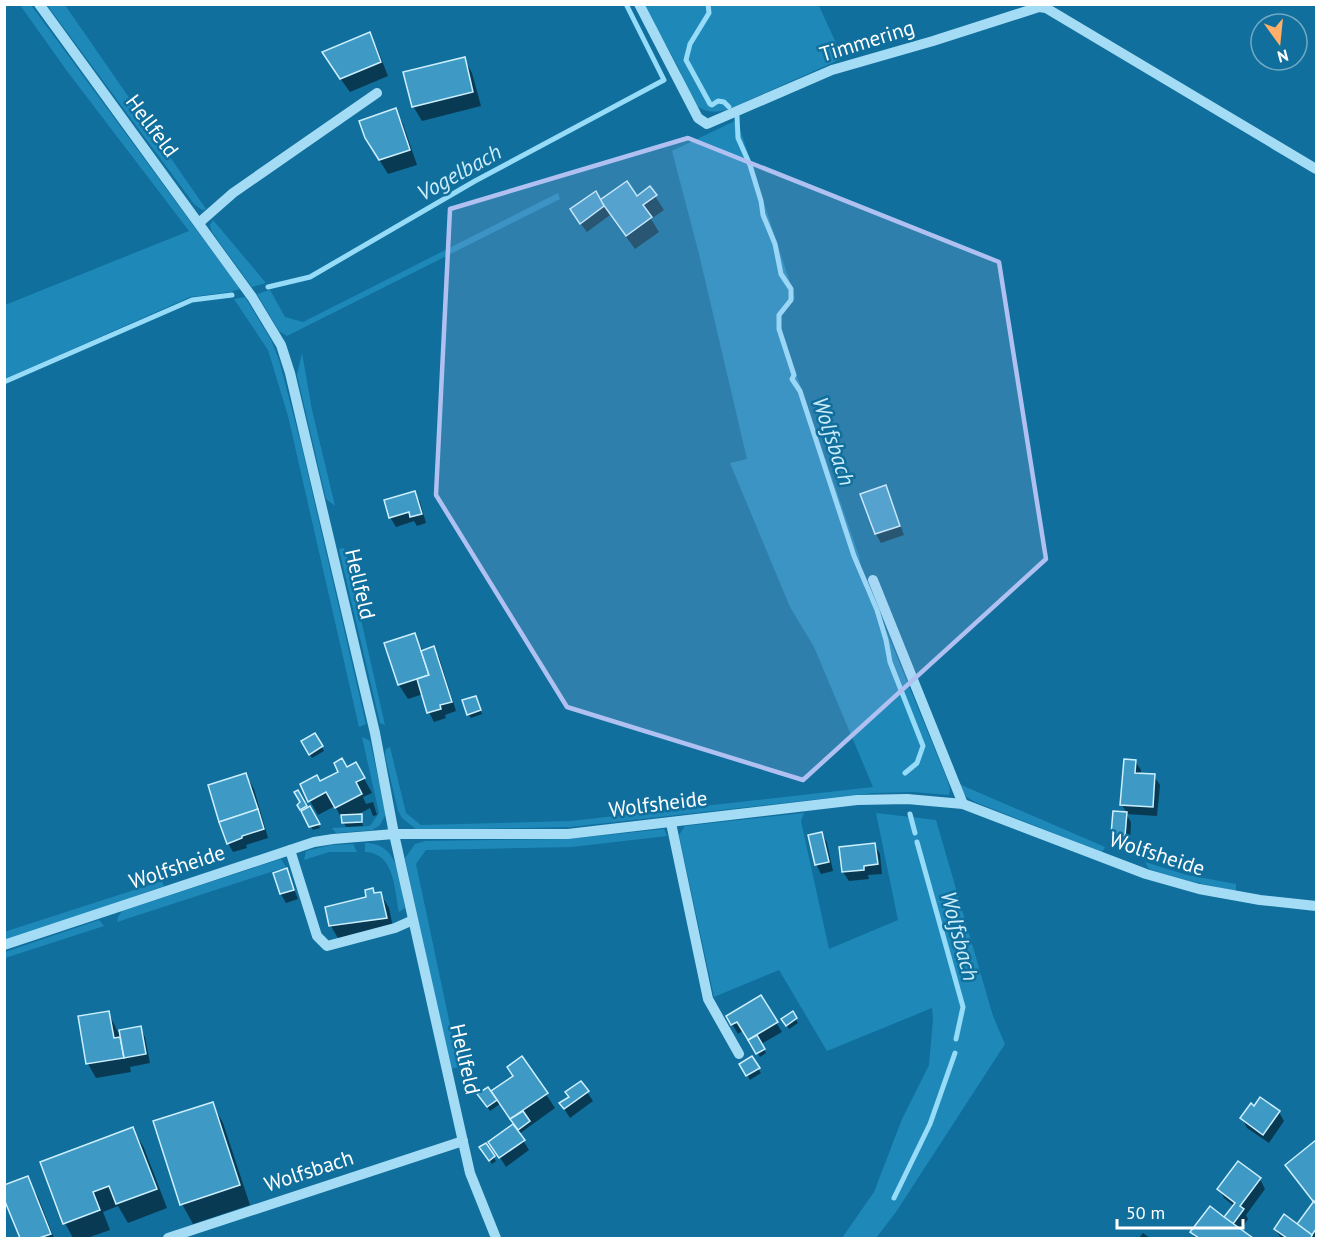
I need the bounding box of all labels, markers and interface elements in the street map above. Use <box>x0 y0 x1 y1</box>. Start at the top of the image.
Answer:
north arrow <box>1249 12 1309 72</box>
street label: Timmering <box>816 13 917 68</box>
text: N <box>1275 45 1291 68</box>
street label: Hellfeld <box>120 89 185 162</box>
water label: Vogelbach <box>412 137 506 207</box>
water label: Wolfsbach <box>807 393 861 489</box>
street label: Hellfeld <box>339 546 382 622</box>
street label: Wolfsheide <box>607 784 709 823</box>
street label: Wolfsheide <box>1106 825 1208 882</box>
street label: Wolfsheide <box>126 838 228 895</box>
water label: Wolfsbach <box>935 888 985 984</box>
street label: Hellfeld <box>444 1021 487 1097</box>
street label: Wolfsbach <box>261 1143 357 1198</box>
scale bar <box>1117 1192 1243 1230</box>
text: 50 m <box>1126 1201 1165 1224</box>

